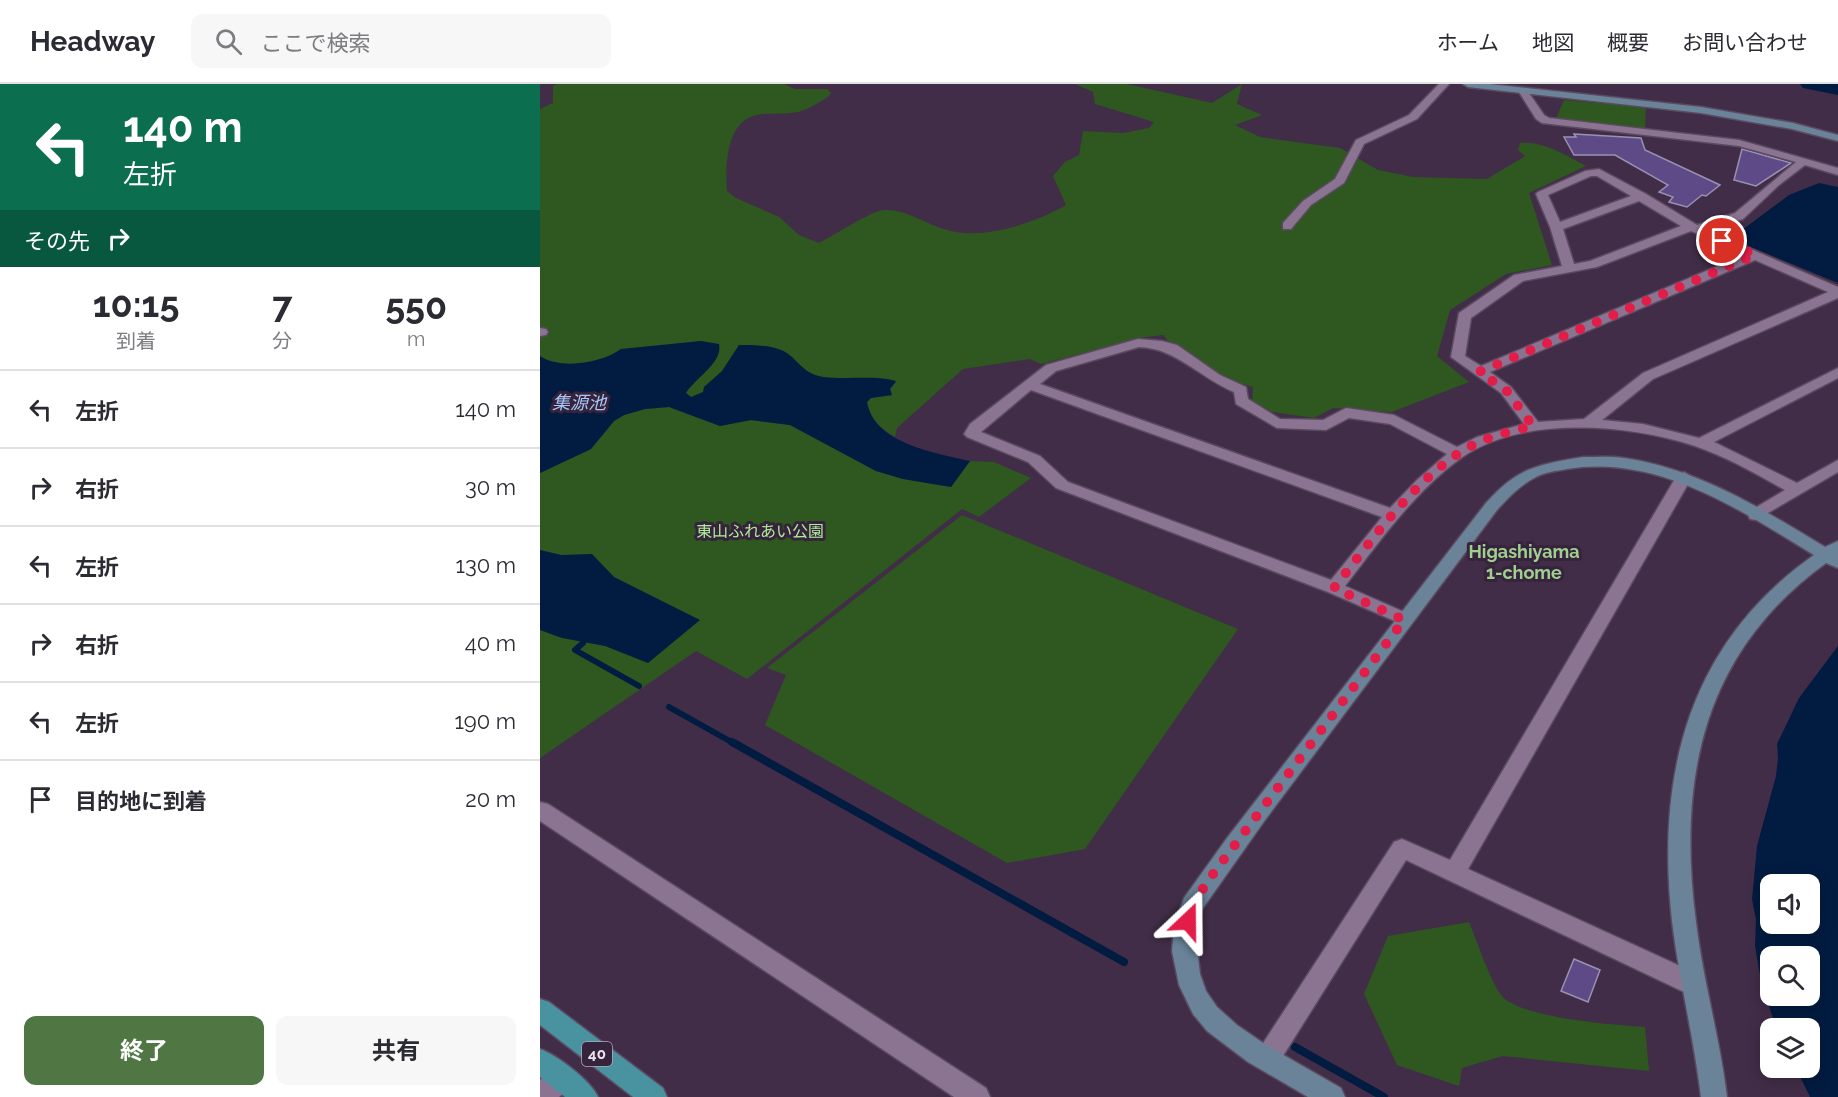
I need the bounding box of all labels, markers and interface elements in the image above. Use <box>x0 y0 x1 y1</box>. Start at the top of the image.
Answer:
search box <box>191 14 611 68</box>
text: Headway <box>30 25 155 58</box>
icon: search <box>212 25 245 58</box>
text: ここで検索 <box>260 30 371 56</box>
text: ホーム <box>1437 30 1499 55</box>
text: 地図 <box>1532 30 1574 55</box>
text: 概要 <box>1607 30 1649 55</box>
text: お問い合わせ <box>1682 30 1808 55</box>
text: 140 m <box>123 103 243 152</box>
icon: left <box>24 108 102 186</box>
text: 左折 <box>123 159 177 190</box>
pin <box>1696 215 1747 266</box>
icon: right <box>102 222 135 255</box>
icon: arrive <box>1705 224 1738 257</box>
text: その先 <box>24 228 90 254</box>
text: 10:15 <box>93 283 179 325</box>
text: 7 <box>272 283 292 325</box>
text: 550 <box>385 285 447 327</box>
text: m <box>407 327 425 351</box>
text: 到着 <box>116 329 156 353</box>
text: 分 <box>272 329 292 353</box>
water label: 集源池 <box>552 392 608 413</box>
icon: left <box>24 393 57 426</box>
text: 140 m <box>455 396 516 422</box>
text: 左折 <box>75 398 119 424</box>
icon: right <box>24 471 57 504</box>
text: 30 m <box>465 474 516 500</box>
text: 右折 <box>75 476 119 502</box>
park label: 東山ふれあい公園 <box>696 522 824 541</box>
district label: Higashiyama 1-chome <box>1468 541 1580 583</box>
icon: left <box>24 549 57 582</box>
text: 130 m <box>456 552 516 578</box>
text: 左折 <box>75 554 119 580</box>
icon: right <box>24 627 57 660</box>
text: 40 m <box>465 630 516 656</box>
text: 右折 <box>75 632 119 658</box>
icon: left <box>24 705 57 738</box>
text: 190 m <box>454 708 516 734</box>
text: 左折 <box>75 710 119 736</box>
icon: arrive <box>24 783 57 816</box>
text: 20 m <box>465 786 516 812</box>
text: 目的地に到着 <box>75 788 207 814</box>
map controls <box>1760 874 1820 1078</box>
button: sound <box>1760 874 1820 934</box>
position arrow <box>1156 889 1220 953</box>
button: search <box>1760 946 1820 1006</box>
button: 終了 <box>24 1016 264 1085</box>
button: 共有 <box>276 1016 516 1085</box>
button: layers <box>1760 1018 1820 1078</box>
road number: 40 <box>582 1042 612 1066</box>

